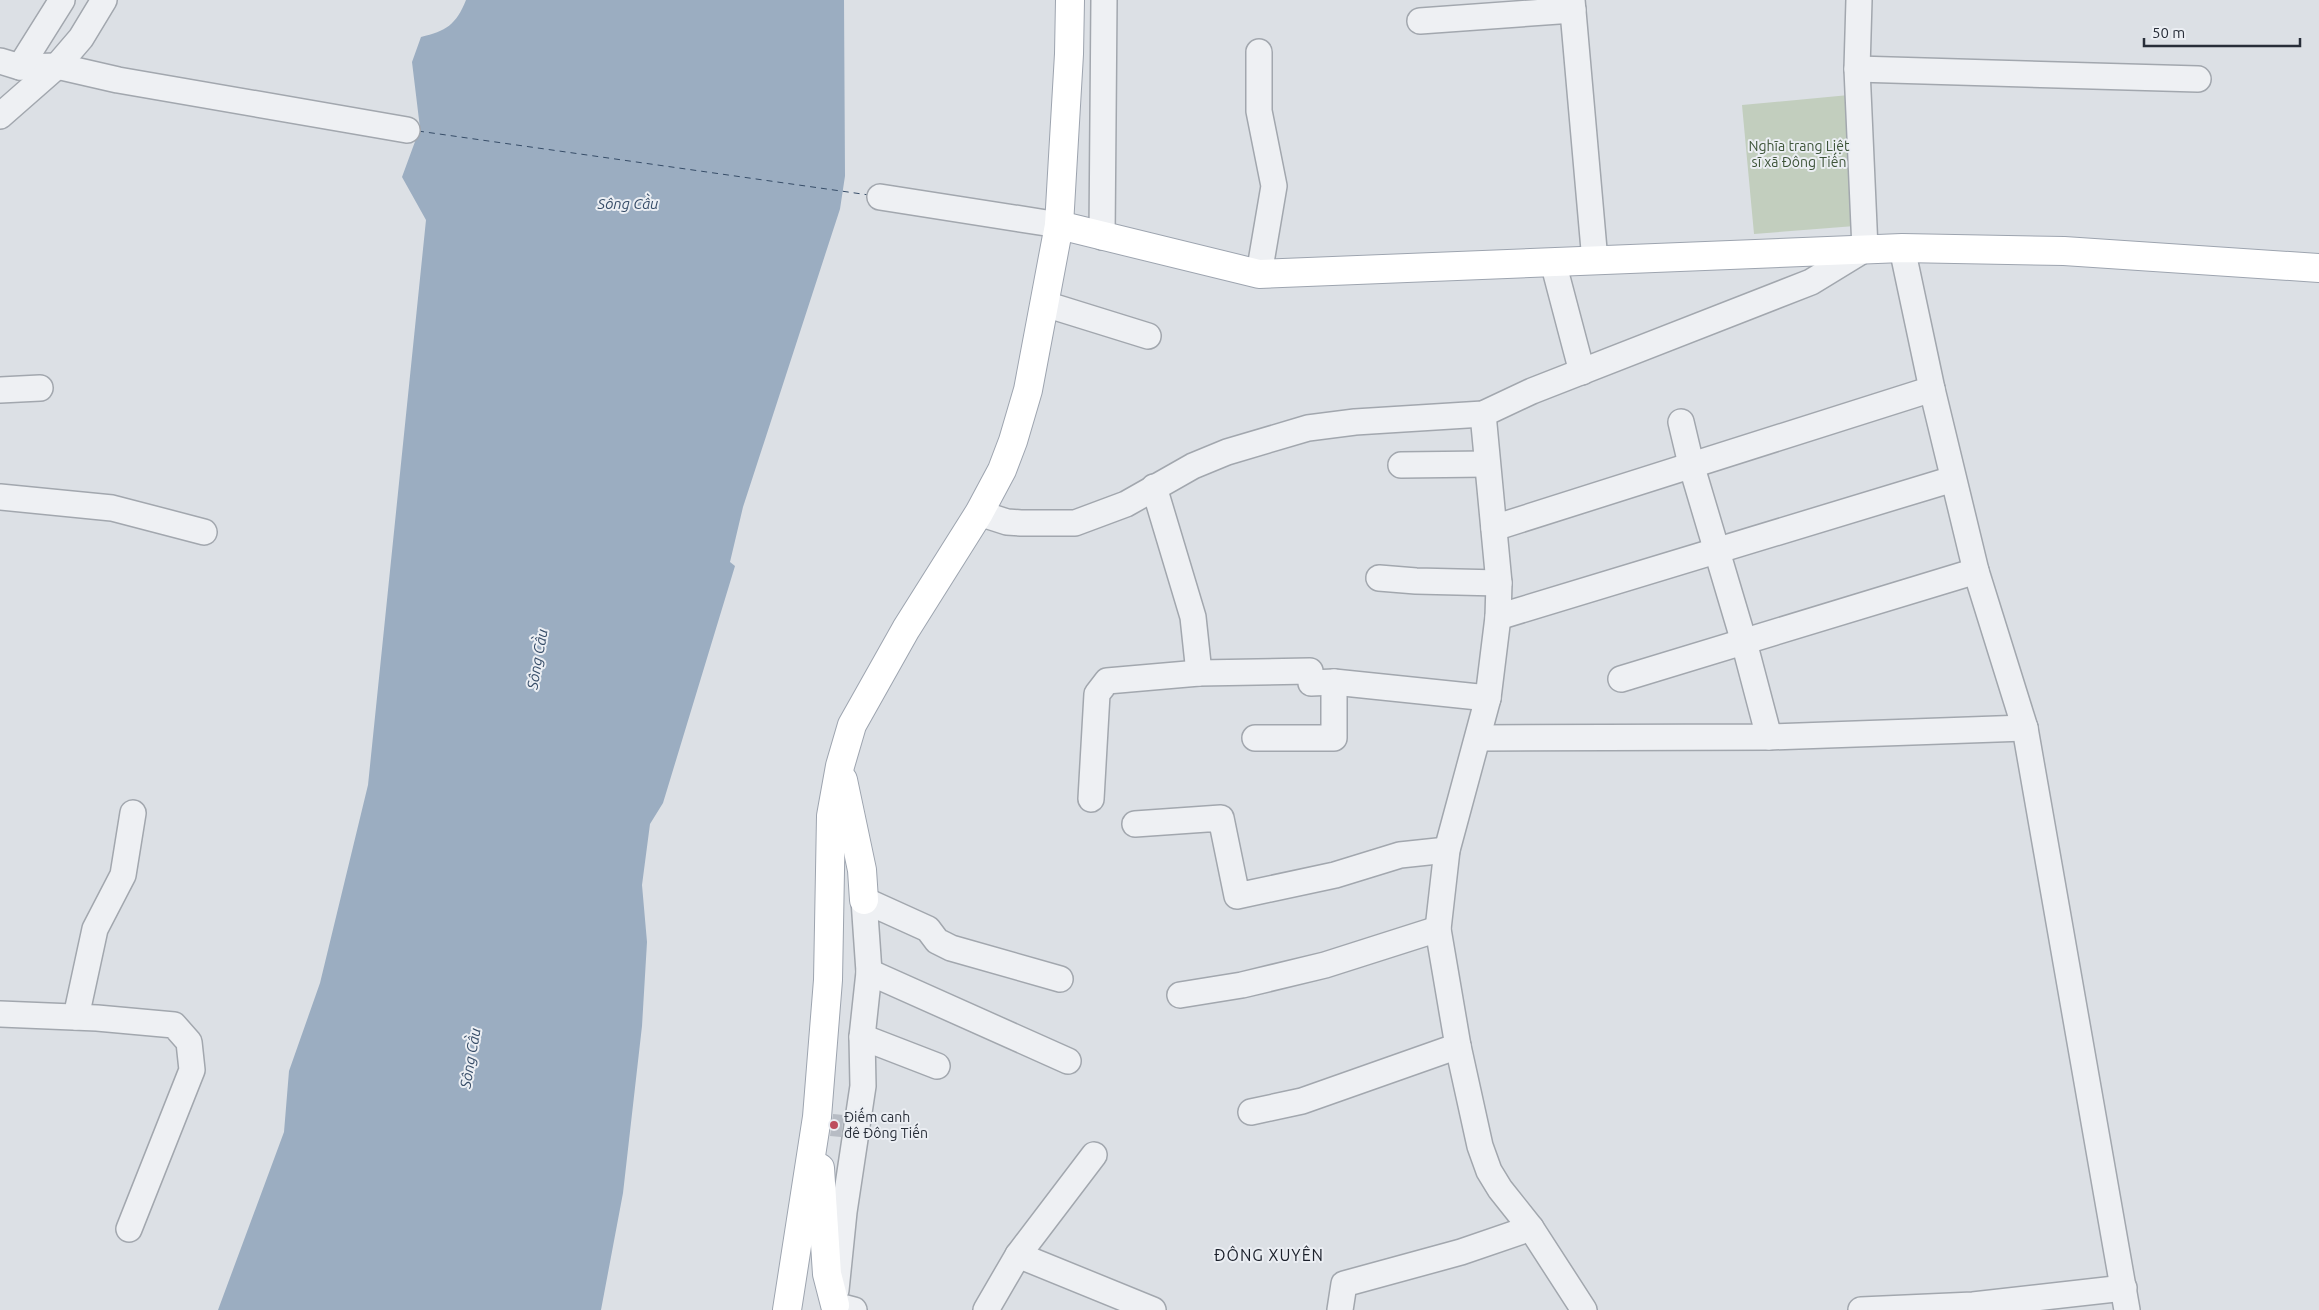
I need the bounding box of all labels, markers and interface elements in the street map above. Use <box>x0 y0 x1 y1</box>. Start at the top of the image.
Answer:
scale bar <box>2144 15 2300 47</box>
text: 50 m <box>2152 24 2185 41</box>
park label: Nghĩa trang Liệt sĩ xã Đông Tiến <box>1749 138 1850 170</box>
water label: Sông Cầu <box>597 193 658 212</box>
water label: Sông Cầu <box>521 627 551 691</box>
water label: Sông Cầu <box>454 1026 484 1090</box>
place label: Điếm canh đê Đông Tiến <box>844 1107 928 1141</box>
marker: Điếm canh đê Đông Tiến <box>828 1119 840 1131</box>
district label: ĐÔNG XUYÊN <box>1214 1245 1324 1264</box>

